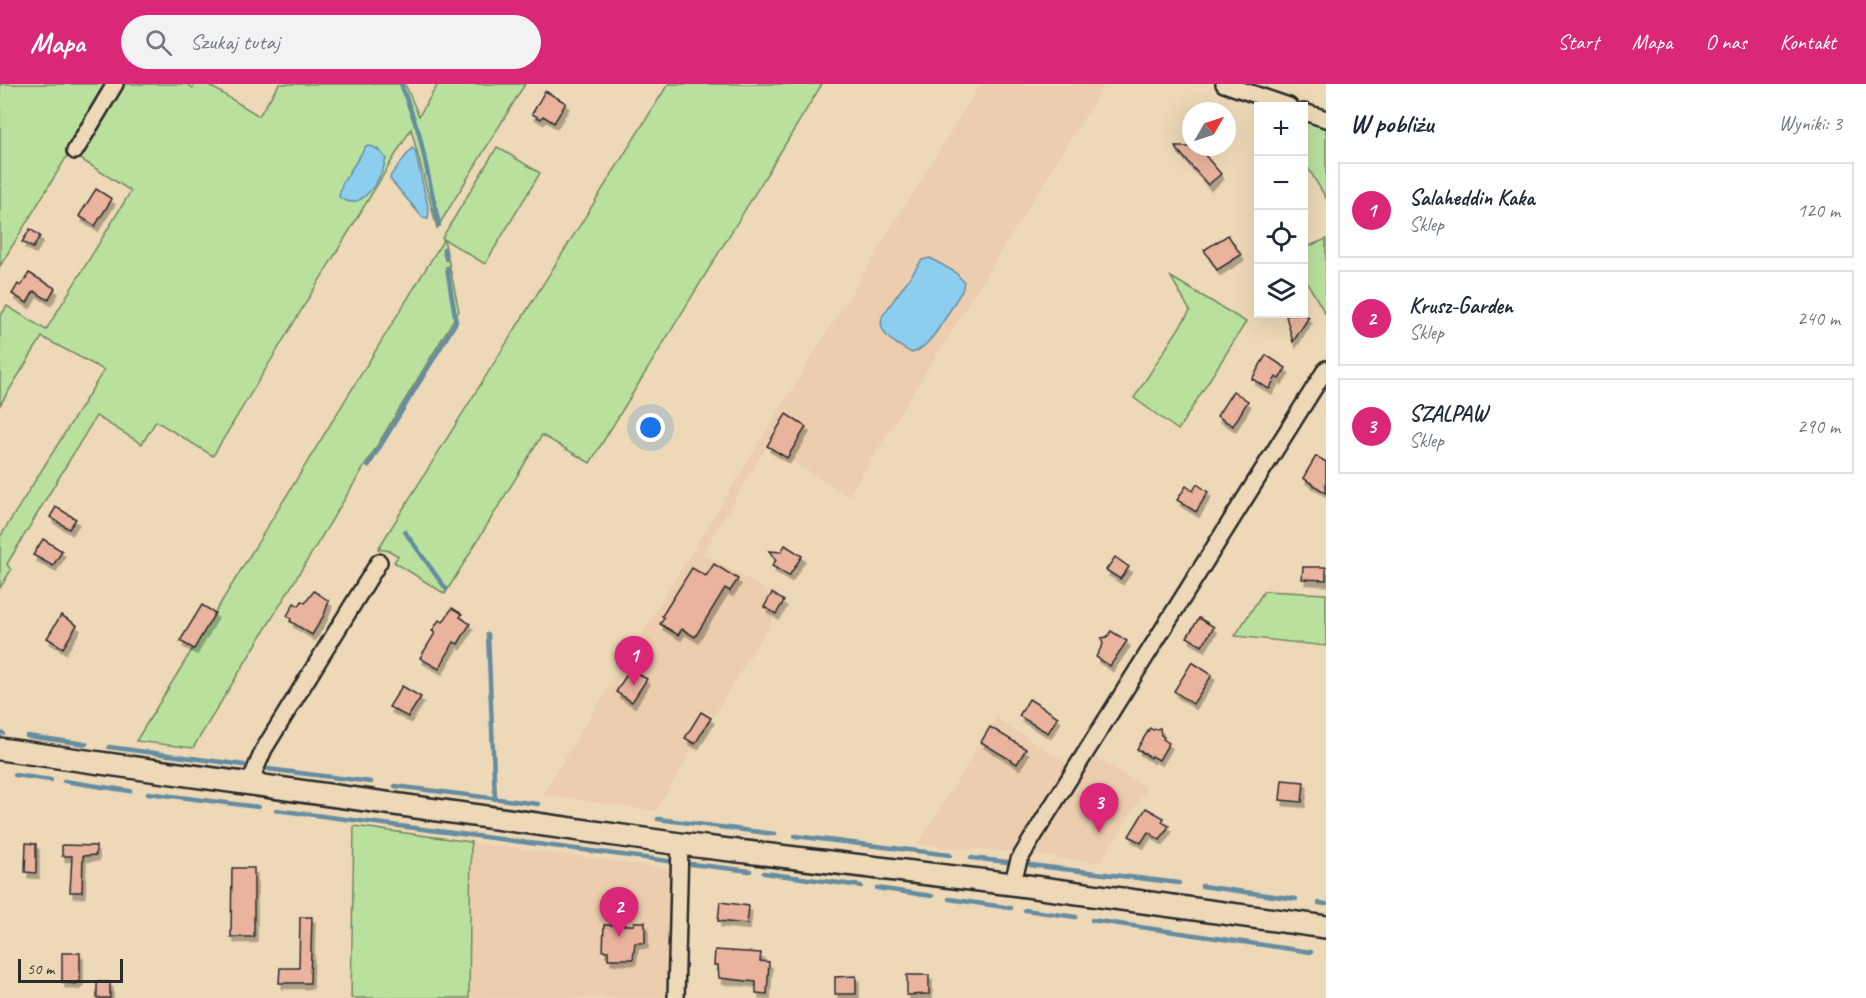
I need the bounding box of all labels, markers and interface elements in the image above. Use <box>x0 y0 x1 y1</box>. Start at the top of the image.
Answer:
search box <box>121 15 541 69</box>
text: Mapa <box>30 25 85 60</box>
icon: search <box>142 26 175 59</box>
text: Szukaj tutaj <box>190 28 280 56</box>
text: Start <box>1558 29 1599 55</box>
text: Mapa <box>1632 29 1672 55</box>
text: O nas <box>1705 29 1747 55</box>
text: Kontakt <box>1780 29 1836 55</box>
north arrow <box>1182 102 1236 156</box>
map controls <box>1254 102 1308 318</box>
button: + <box>1254 102 1308 156</box>
text: W pobliżu <box>1350 107 1433 140</box>
text: Wyniki: 3 <box>1779 111 1842 136</box>
button: − <box>1254 156 1308 210</box>
text: Salaheddin Kaka <box>1409 184 1534 212</box>
text: 1 <box>1367 198 1376 223</box>
text: 120 m <box>1797 198 1840 223</box>
button: locate <box>1254 210 1308 264</box>
text: Sklep <box>1409 212 1444 237</box>
button: layers <box>1254 264 1308 318</box>
text: Krusz-Garden <box>1409 292 1513 320</box>
text: 2 <box>1367 306 1376 331</box>
text: 240 m <box>1797 306 1840 331</box>
text: Sklep <box>1409 320 1444 345</box>
text: SZALPAW <box>1409 400 1488 428</box>
your location <box>636 413 665 442</box>
text: 3 <box>1367 414 1376 439</box>
text: 290 m <box>1797 414 1840 439</box>
text: Sklep <box>1409 428 1444 453</box>
pin: 1 <box>614 636 654 686</box>
pin: 3 <box>1080 784 1118 833</box>
pin: 2 <box>600 888 638 937</box>
scale bar <box>18 956 123 984</box>
text: 50 m <box>27 959 54 979</box>

